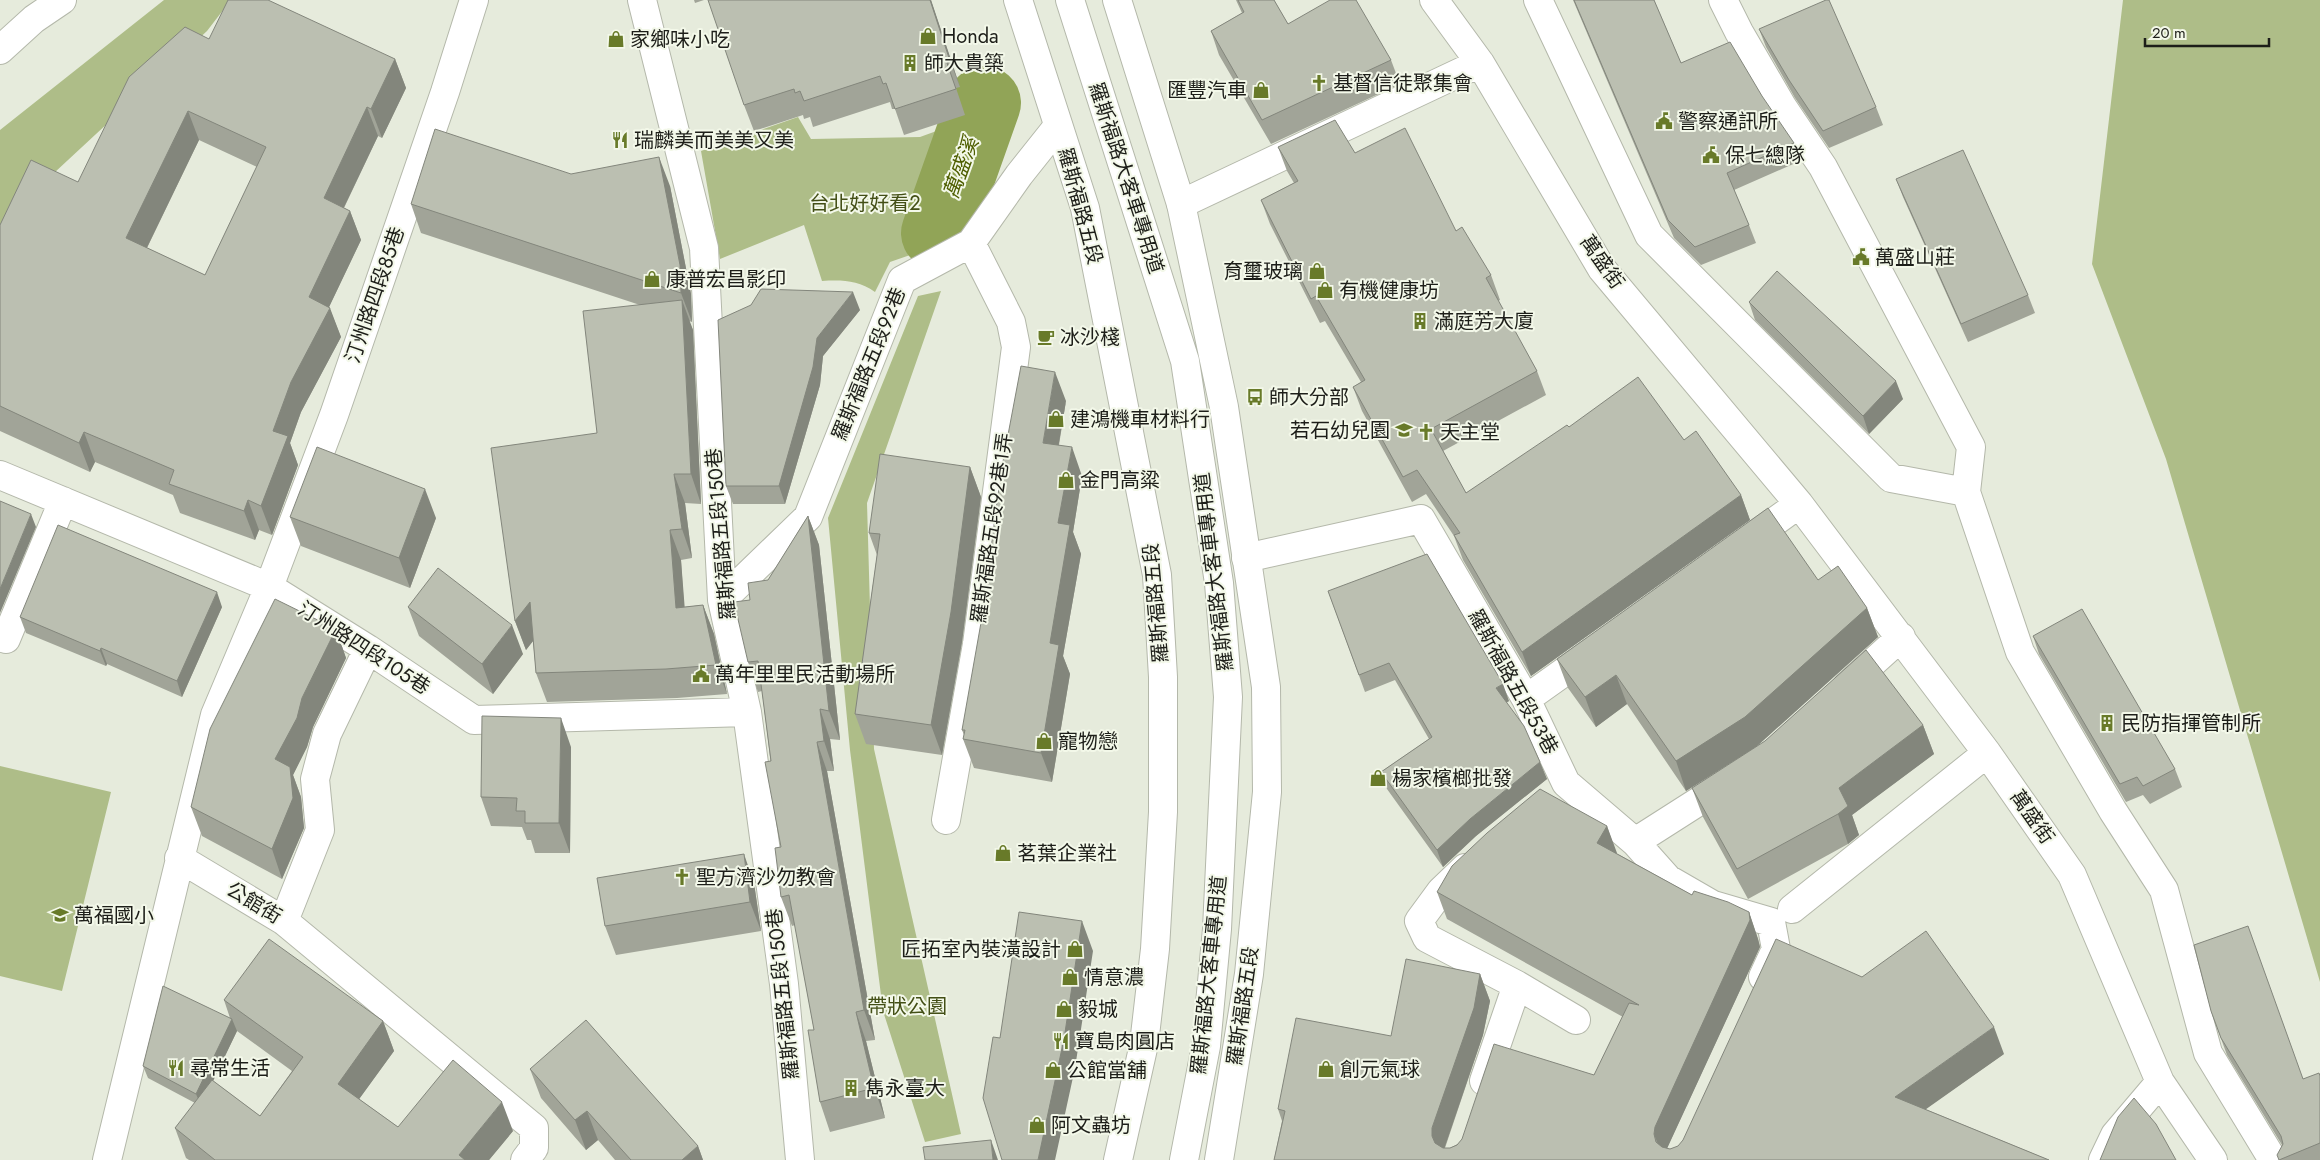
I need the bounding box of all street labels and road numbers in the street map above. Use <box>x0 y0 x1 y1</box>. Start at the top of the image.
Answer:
street label: 羅斯福路大客車專用道 <box>1081 78 1171 278</box>
street label: 羅斯福路五段 <box>1050 144 1110 268</box>
street label: 汀州路四段85巷 <box>338 223 412 367</box>
street label: 萬盛街 <box>1573 229 1631 295</box>
street label: 羅斯福路五段92巷 <box>825 283 913 445</box>
street label: 羅斯福路五段92巷1弄 <box>964 431 1020 625</box>
street label: 羅斯福路五段150巷 <box>699 447 743 621</box>
street label: 羅斯福路大客車專用道 <box>1187 471 1241 673</box>
street label: 羅斯福路五段 <box>1136 542 1176 664</box>
street label: 汀州路四段105巷 <box>292 594 436 702</box>
street label: 羅斯福路五段53巷 <box>1461 604 1565 760</box>
street label: 萬盛街 <box>2003 784 2061 850</box>
street label: 羅斯福路大客車專用道 <box>1184 874 1234 1076</box>
street label: 公館街 <box>221 875 287 931</box>
street label: 羅斯福路五段150巷 <box>760 907 806 1081</box>
street label: 羅斯福路五段 <box>1220 945 1266 1067</box>

